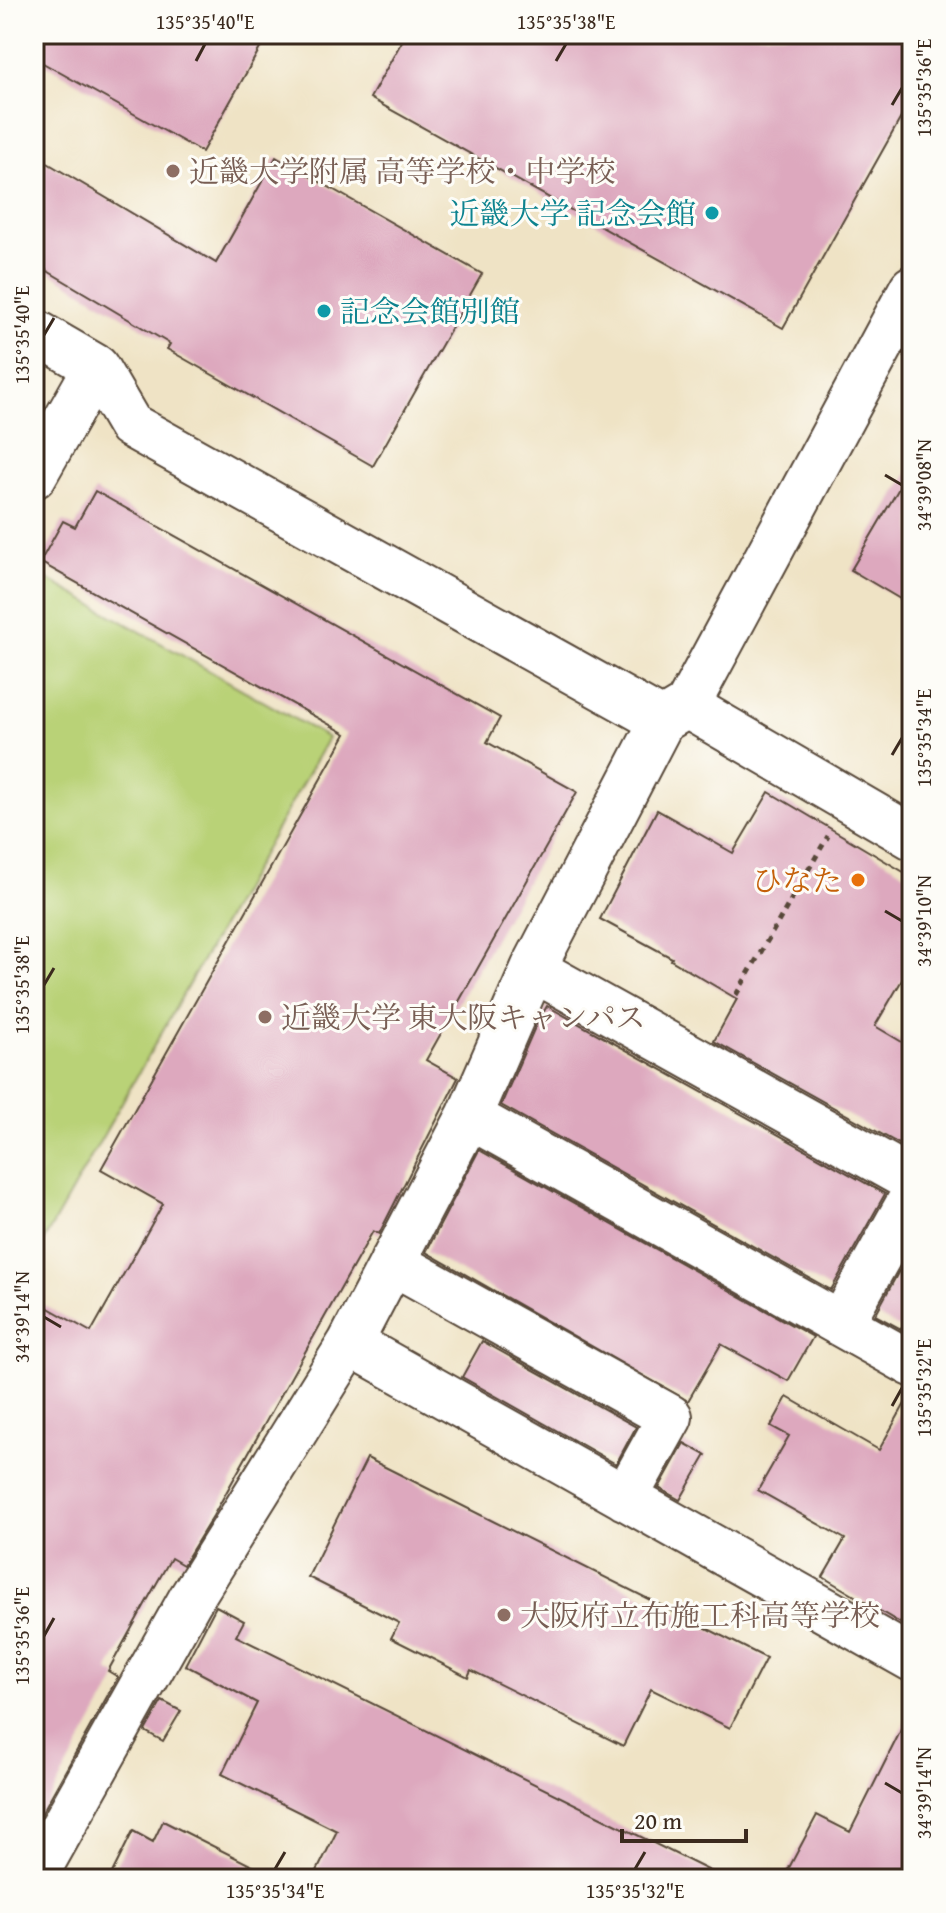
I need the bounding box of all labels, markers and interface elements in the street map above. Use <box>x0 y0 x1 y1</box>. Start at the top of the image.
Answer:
text: 135°35'40"E <box>156 7 254 36</box>
text: 135°35'38"E <box>517 7 615 36</box>
text: 135°35'36"E <box>909 39 938 137</box>
place label: 近畿大学附属 高等学校・中学校 <box>189 149 616 193</box>
marker: 近畿大学附属 高等学校・中学校 <box>164 162 182 180</box>
place label: 近畿大学 記念会館 <box>449 191 696 235</box>
marker: 近畿大学 記念会館 <box>703 204 721 222</box>
text: 135°35'40"E <box>7 286 36 384</box>
place label: 記念会館別館 <box>340 289 520 333</box>
marker: 記念会館別館 <box>315 302 333 320</box>
text: 34°39'08"N <box>909 439 938 531</box>
text: 135°35'34"E <box>909 689 938 787</box>
place label: ひなた <box>752 858 842 902</box>
marker: ひなた <box>849 871 867 889</box>
text: 34°39'10"N <box>909 875 938 967</box>
text: 135°35'38"E <box>7 936 36 1034</box>
place label: 近畿大学 東大阪キャンパス <box>281 995 646 1039</box>
marker: 近畿大学 東大阪キャンパス <box>256 1008 274 1026</box>
text: 34°39'14"N <box>7 1271 36 1363</box>
text: 135°35'32"E <box>909 1339 938 1437</box>
text: 135°35'36"E <box>7 1587 36 1685</box>
place label: 大阪府立布施工科高等学校 <box>520 1593 880 1637</box>
marker: 大阪府立布施工科高等学校 <box>495 1606 513 1624</box>
text: 34°39'14"N <box>909 1747 938 1839</box>
scale bar <box>622 1793 746 1843</box>
text: 20 m <box>634 1803 682 1838</box>
text: 135°35'34"E <box>226 1876 324 1905</box>
text: 135°35'32"E <box>586 1876 684 1905</box>

